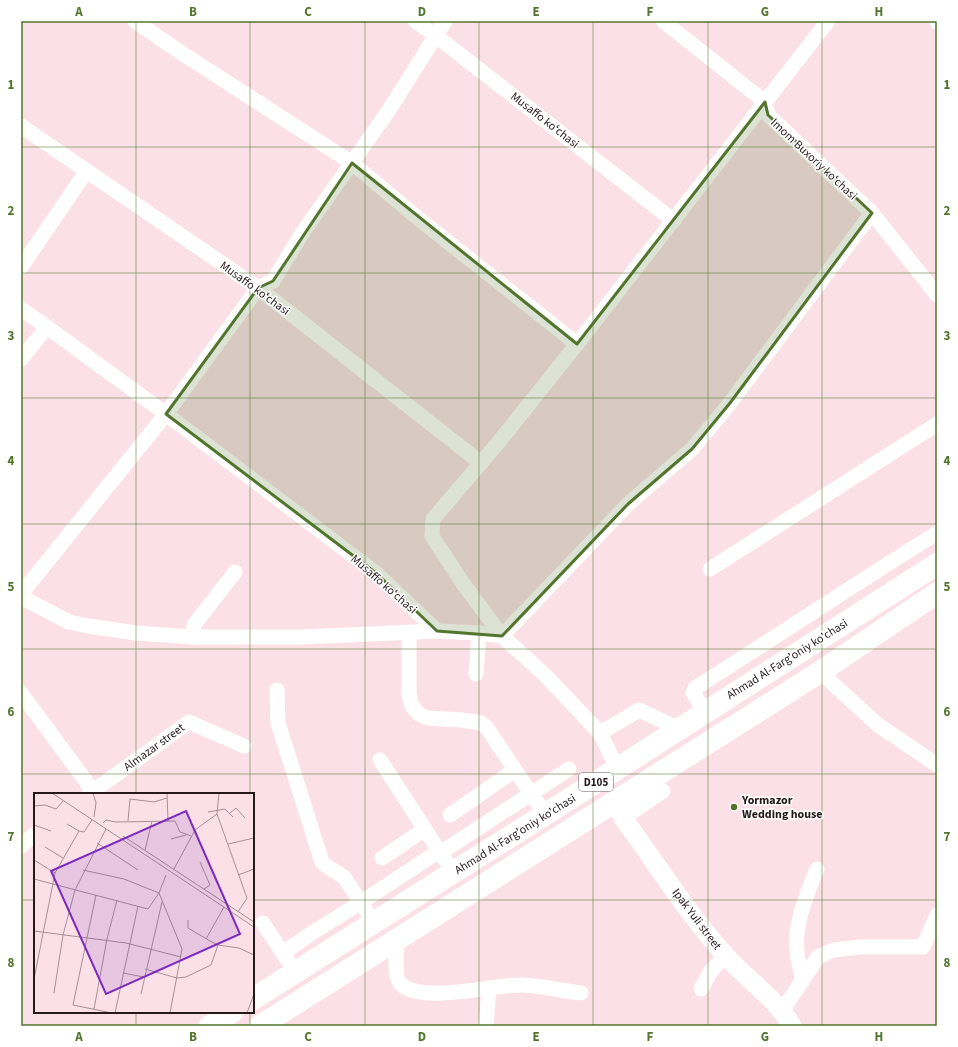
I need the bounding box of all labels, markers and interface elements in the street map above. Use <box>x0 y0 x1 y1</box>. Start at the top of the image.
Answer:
text: A <box>74 3 83 21</box>
text: B <box>189 3 197 21</box>
text: C <box>304 3 312 21</box>
text: D <box>418 3 426 21</box>
text: E <box>532 3 540 21</box>
text: F <box>647 3 654 21</box>
text: G <box>761 3 769 21</box>
text: H <box>875 3 883 21</box>
text: 1 <box>8 76 15 94</box>
text: 1 <box>944 76 951 94</box>
street label: Musaffo koʻchasi <box>507 88 583 153</box>
street label: Imom Buxoriy koʻchasi <box>767 115 861 204</box>
text: 2 <box>8 202 15 220</box>
text: 2 <box>944 202 951 220</box>
street label: Musaffo koʻchasi <box>216 257 293 320</box>
text: 3 <box>8 327 15 345</box>
text: 3 <box>944 327 951 345</box>
text: 4 <box>8 452 15 470</box>
text: 4 <box>944 452 951 470</box>
street label: Musaffo koʻchasi <box>347 551 421 618</box>
text: 5 <box>8 578 15 596</box>
text: 5 <box>944 578 951 596</box>
street label: Ahmad Al-Farg'oniy ko'chasi <box>723 615 851 704</box>
text: 6 <box>8 703 15 721</box>
text: 6 <box>944 703 951 721</box>
street label: Almazar street <box>120 719 188 775</box>
road number: D105 <box>579 773 613 791</box>
street label: Ahmad Al-Farg'oniy ko'chasi <box>451 790 579 879</box>
place label: Yormazor Wedding house <box>741 792 823 823</box>
inset map <box>34 793 254 1013</box>
marker: Yormazor Wedding house <box>729 802 739 812</box>
text: 7 <box>8 828 15 846</box>
text: 7 <box>944 828 951 846</box>
street label: Ipak Yuli street <box>668 885 725 954</box>
text: 8 <box>8 954 15 972</box>
text: 8 <box>944 954 951 972</box>
text: A <box>74 1028 83 1046</box>
text: B <box>189 1028 197 1046</box>
text: C <box>304 1028 312 1046</box>
text: D <box>418 1028 426 1046</box>
text: E <box>532 1028 540 1046</box>
text: F <box>647 1028 654 1046</box>
text: G <box>761 1028 769 1046</box>
text: H <box>875 1028 883 1046</box>

